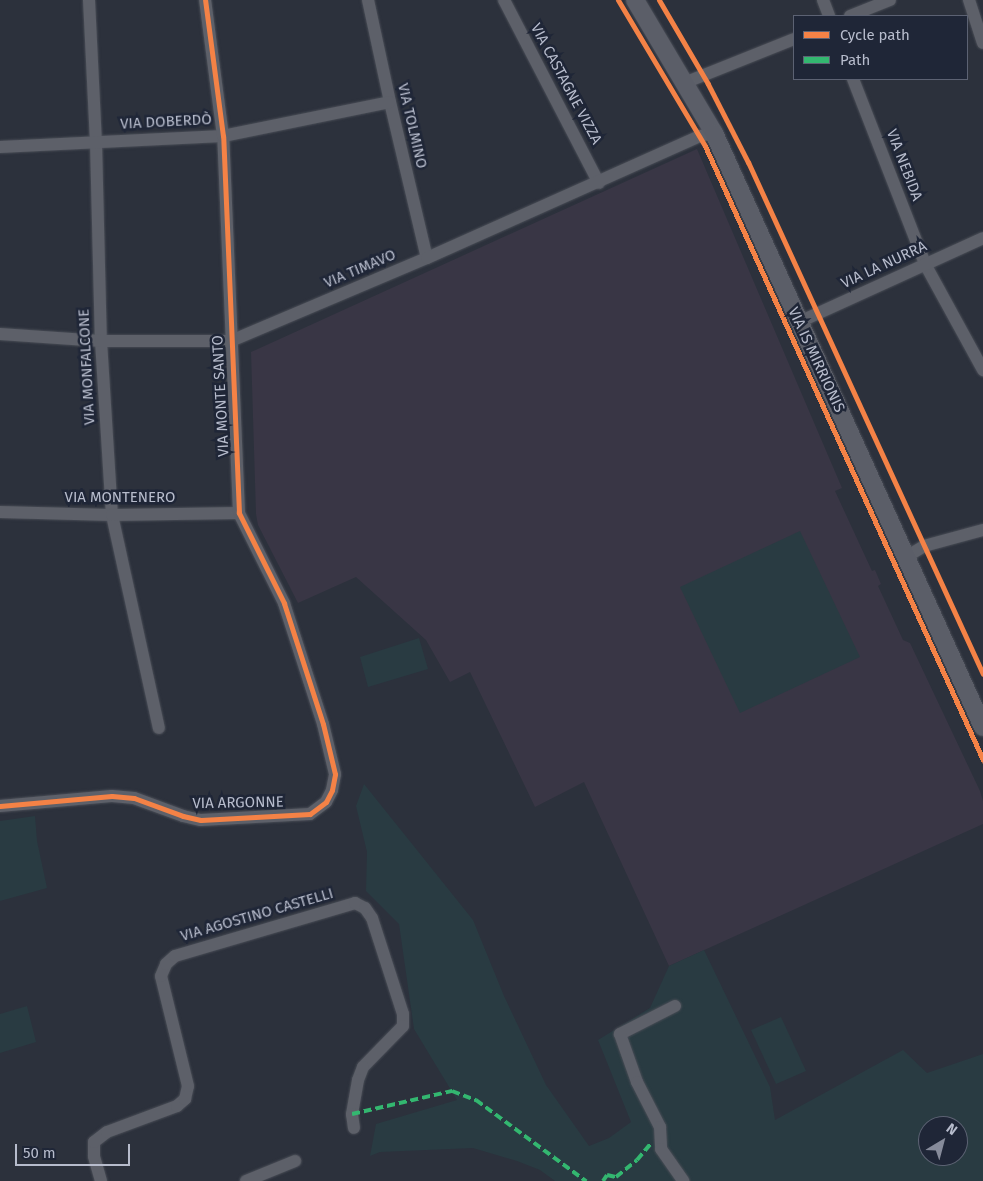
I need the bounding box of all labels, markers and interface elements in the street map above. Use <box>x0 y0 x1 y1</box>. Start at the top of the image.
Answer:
legend <box>793 15 968 80</box>
street label: VIA CASTAGNE VIZZA <box>527 21 605 147</box>
text: Cycle path <box>840 26 910 44</box>
text: Path <box>840 51 870 69</box>
street label: VIA TOLMINO <box>393 82 431 170</box>
street label: VIA DOBERDÒ <box>120 111 212 133</box>
street label: VIA NEBIDA <box>882 127 926 203</box>
street label: VIA LA NURRA <box>838 237 930 293</box>
street label: VIA TIMAVO <box>321 246 399 292</box>
street label: VIA IS MIRRIONIS <box>784 305 848 415</box>
street label: VIA MONFALCONE <box>75 308 99 426</box>
street label: VIA MONTE SANTO <box>209 335 233 457</box>
street label: VIA MONTENERO <box>65 489 175 507</box>
street label: VIA ARGONNE <box>192 793 284 813</box>
street label: VIA AGOSTINO CASTELLI <box>178 885 336 945</box>
north arrow <box>918 1116 968 1166</box>
text: N <box>943 1120 961 1139</box>
scale bar <box>18 1134 132 1166</box>
text: 50 m <box>23 1144 56 1162</box>

